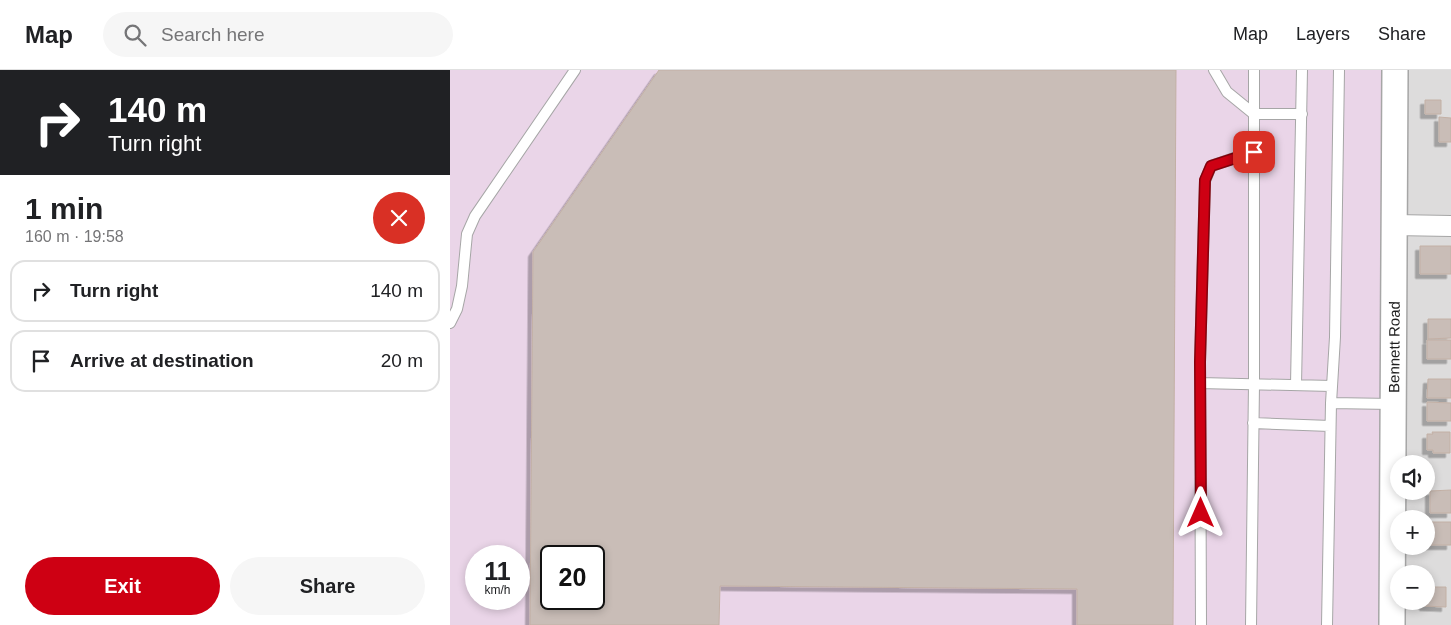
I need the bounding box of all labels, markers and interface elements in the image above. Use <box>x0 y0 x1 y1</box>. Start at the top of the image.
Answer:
search box <box>103 12 453 57</box>
text: Map <box>25 21 73 48</box>
icon: search <box>121 21 149 49</box>
text: Search here <box>161 24 265 45</box>
text: Map <box>1233 24 1268 44</box>
text: Layers <box>1296 24 1350 44</box>
text: Share <box>1378 24 1426 44</box>
icon: right <box>25 90 90 155</box>
text: 140 m <box>108 90 207 129</box>
text: Turn right <box>108 131 201 156</box>
pin <box>1233 131 1275 173</box>
icon: arrive <box>1240 138 1268 166</box>
text: 1 min <box>25 192 103 225</box>
button: close <box>373 192 425 244</box>
text: 160 m · 19:58 <box>25 228 124 245</box>
icon: right <box>27 277 55 305</box>
text: Turn right <box>70 280 158 301</box>
text: 140 m <box>370 280 423 301</box>
street label: Bennett Road <box>1385 301 1402 393</box>
icon: arrive <box>27 347 55 375</box>
text: Arrive at destination <box>70 350 254 371</box>
text: 20 m <box>381 350 423 371</box>
map controls <box>1390 455 1435 610</box>
button: sound <box>1390 455 1435 500</box>
position arrow <box>1174 486 1226 538</box>
button: + <box>1390 510 1435 555</box>
speed limit sign: 20 <box>540 545 605 610</box>
button: Exit <box>25 557 220 615</box>
button: Share <box>230 557 425 615</box>
text: 11 <box>484 557 511 585</box>
button: − <box>1390 565 1435 610</box>
text: km/h <box>484 583 511 597</box>

